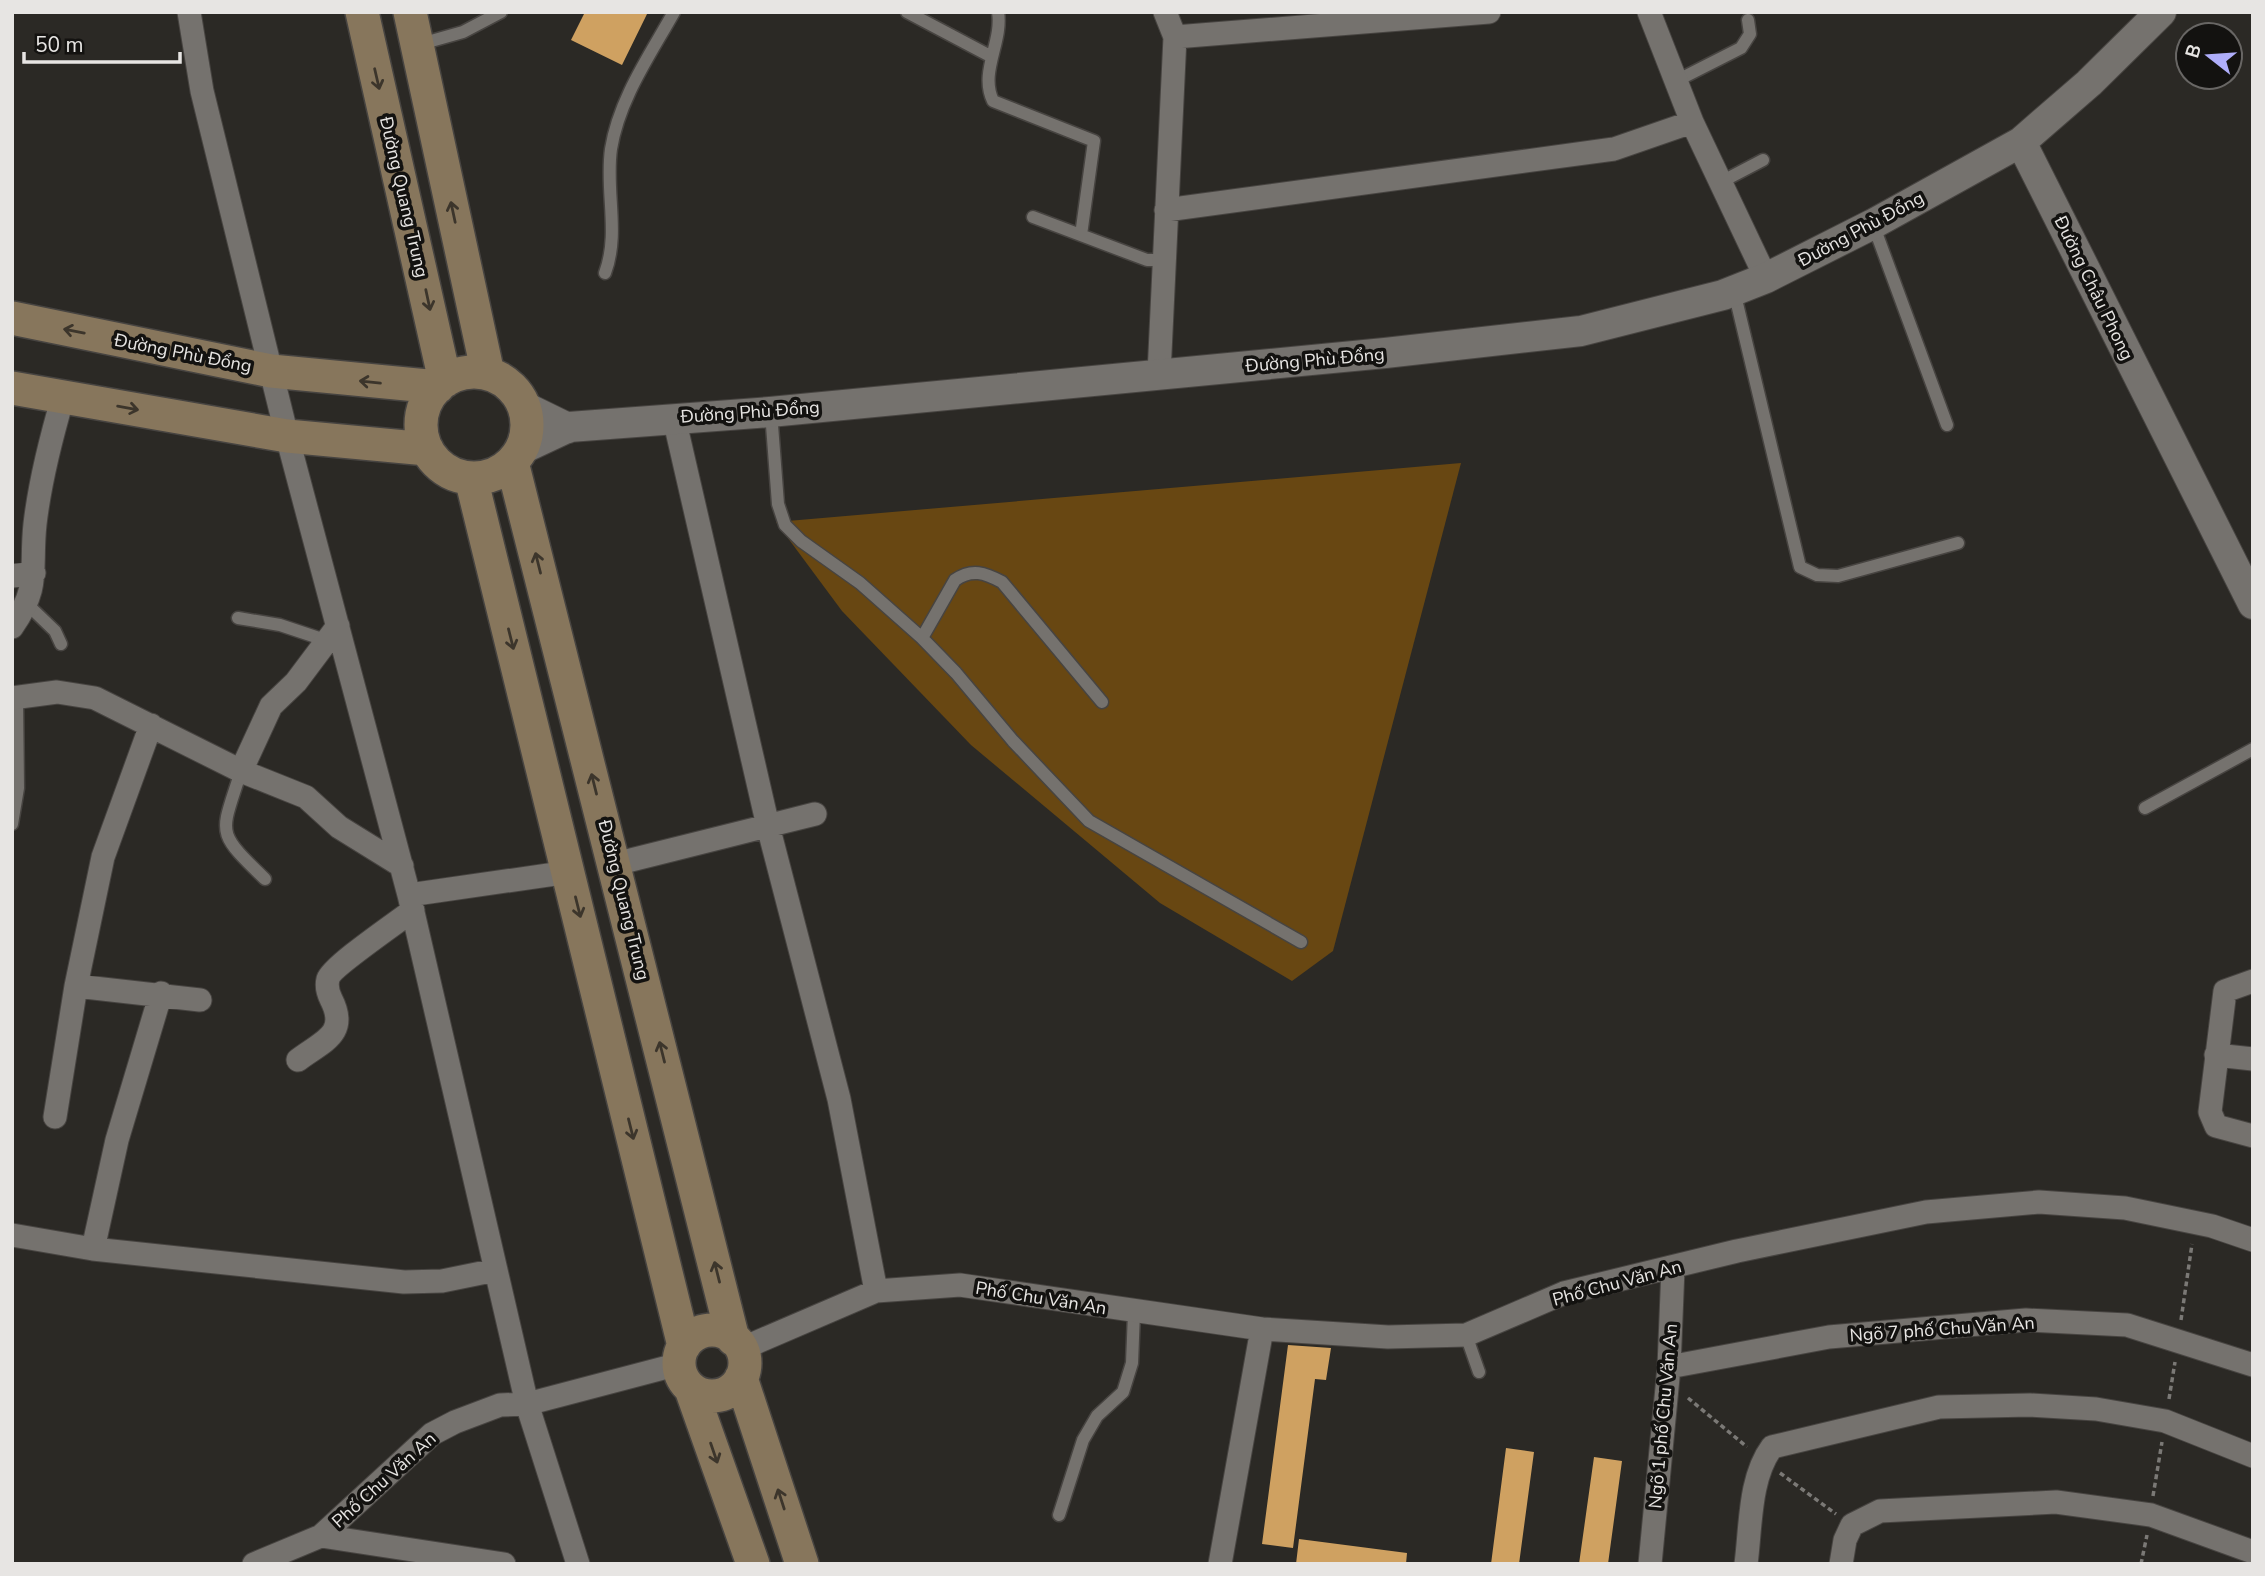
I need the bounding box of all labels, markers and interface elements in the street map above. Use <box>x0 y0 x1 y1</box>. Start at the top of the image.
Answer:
scale bar <box>24 21 180 65</box>
north arrow <box>2174 21 2244 91</box>
text: 50 m <box>35 31 84 59</box>
text: B <box>2179 41 2208 61</box>
one-way arrow <box>371 67 384 90</box>
street label: Đường Quang Trung <box>374 113 434 280</box>
street label: Đường Phù Đổng <box>1793 186 1928 273</box>
one-way arrow <box>445 201 459 224</box>
street label: Đường Châu Phong <box>2048 211 2139 364</box>
one-way arrow <box>422 289 435 311</box>
one-way arrow <box>63 324 86 337</box>
street label: Đường Phù Đổng <box>111 328 254 378</box>
street label: Đường Phù Đổng <box>1244 342 1385 378</box>
one-way arrow <box>359 375 382 388</box>
street label: Đường Phù Đổng <box>679 395 820 429</box>
one-way arrow <box>116 402 139 415</box>
one-way arrow <box>531 552 544 575</box>
one-way arrow <box>505 627 518 650</box>
one-way arrow <box>587 773 600 795</box>
street label: Đường Quang Trung <box>592 816 656 983</box>
one-way arrow <box>572 896 585 918</box>
one-way arrow <box>655 1041 668 1064</box>
one-way arrow <box>626 1117 639 1139</box>
street label: Phố Chu Văn An <box>1550 1254 1684 1312</box>
one-way arrow <box>710 1262 723 1284</box>
street label: Phố Chu Văn An <box>974 1276 1108 1320</box>
street label: Ngõ 7 phố Chu Văn An <box>1849 1311 2035 1347</box>
street label: Ngõ 1 phố Chu Văn An <box>1643 1323 1683 1509</box>
street label: Phố Chu Văn An <box>327 1427 441 1533</box>
one-way arrow <box>709 1442 721 1464</box>
one-way arrow <box>774 1488 787 1510</box>

